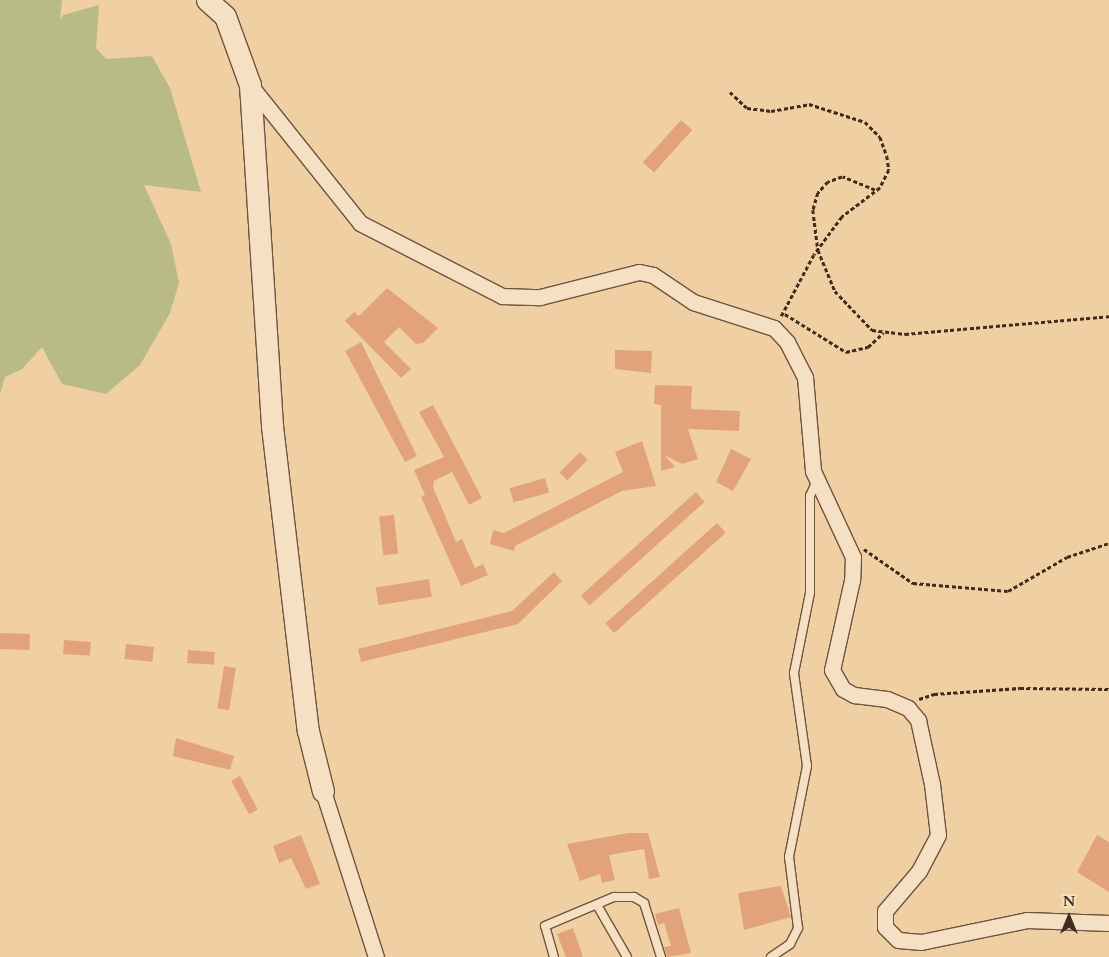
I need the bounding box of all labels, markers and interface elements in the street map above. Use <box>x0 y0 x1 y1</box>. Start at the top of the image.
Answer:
north arrow <box>1044 892 1094 942</box>
text: N <box>1063 892 1075 911</box>

